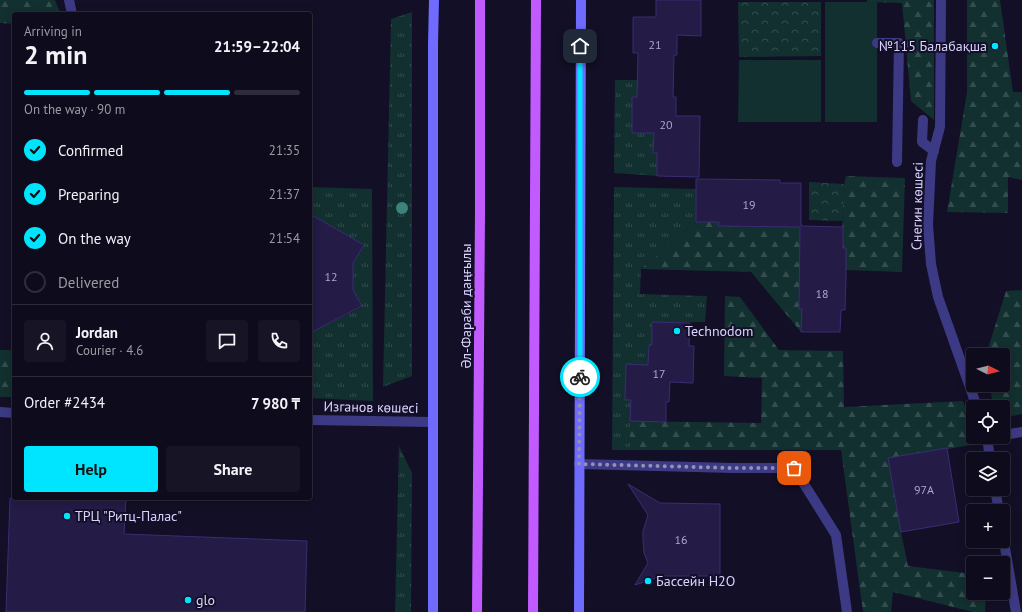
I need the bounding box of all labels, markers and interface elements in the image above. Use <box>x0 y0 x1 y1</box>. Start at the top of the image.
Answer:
text: Arriving in <box>24 23 82 40</box>
pin <box>563 29 597 63</box>
icon: home <box>569 35 591 57</box>
text: 21:59–22:04 <box>214 37 300 56</box>
house number: 21 <box>648 37 662 52</box>
place label: №115 Балабақша <box>879 37 987 55</box>
text: 2 min <box>24 38 87 71</box>
marker: №115 Балабақша <box>990 41 1000 51</box>
text: On the way · 90 m <box>24 101 125 118</box>
house number: 20 <box>659 117 673 132</box>
icon: check <box>24 139 46 161</box>
text: Confirmed <box>58 141 123 160</box>
text: 21:35 <box>269 142 300 159</box>
street label: Снегин көшесі <box>907 162 927 250</box>
icon: check <box>24 183 46 205</box>
text: Preparing <box>58 185 120 204</box>
text: 21:37 <box>269 186 300 203</box>
house number: 19 <box>742 197 756 212</box>
icon: check <box>24 227 46 249</box>
text: On the way <box>58 229 131 248</box>
text: 21:54 <box>269 230 300 247</box>
street label: Әл-Фараби даңғылы <box>457 244 475 368</box>
house number: 12 <box>324 269 338 284</box>
text: Delivered <box>58 273 119 292</box>
house number: 18 <box>815 286 829 301</box>
button: person <box>24 320 66 362</box>
button: chat <box>206 320 248 362</box>
button: phone <box>258 320 300 362</box>
place label: Technodom <box>685 322 753 340</box>
text: Jordan <box>76 323 118 342</box>
marker: Technodom <box>672 326 682 336</box>
text: Courier · 4.6 <box>76 342 143 359</box>
north arrow <box>966 348 1010 392</box>
map controls <box>966 348 1010 600</box>
courier <box>560 357 600 397</box>
icon: bike <box>569 366 591 388</box>
house number: 17 <box>652 366 666 381</box>
text: Order #2434 <box>24 393 105 412</box>
text: 7 980 ₸ <box>251 394 300 413</box>
street label: Изганов көшесі <box>323 397 419 417</box>
button: locate <box>966 400 1010 444</box>
button: Help <box>24 446 158 492</box>
button: Share <box>166 446 300 492</box>
pin <box>777 451 811 485</box>
button: layers <box>966 452 1010 496</box>
icon: bag <box>783 457 805 479</box>
house number: 97А <box>914 482 934 497</box>
button: + <box>966 504 1010 548</box>
place label: ТРЦ "Ритц-Палас" <box>75 507 182 525</box>
marker: ТРЦ "Ритц-Палас" <box>62 511 72 521</box>
house number: 16 <box>674 532 688 547</box>
button: − <box>966 556 1010 600</box>
place label: Бассейн H2O <box>656 572 735 590</box>
marker: Бассейн H2O <box>643 576 653 586</box>
place label: glo <box>196 591 215 609</box>
marker: glo <box>183 595 193 605</box>

